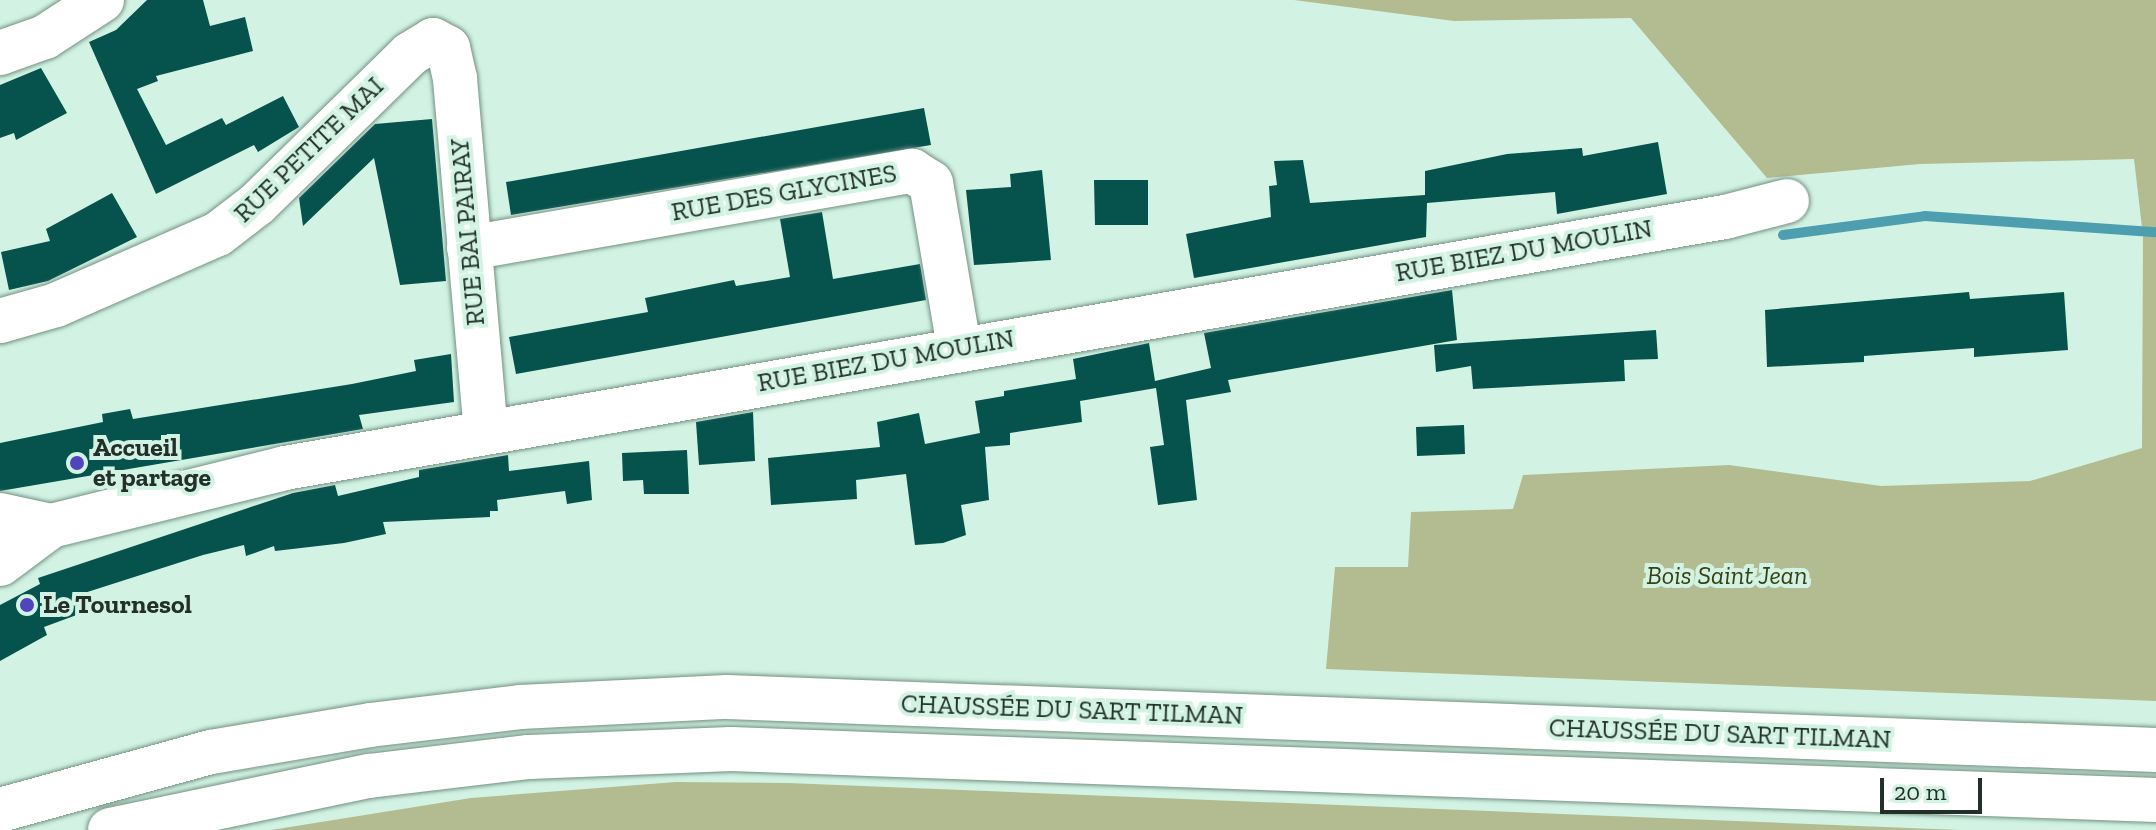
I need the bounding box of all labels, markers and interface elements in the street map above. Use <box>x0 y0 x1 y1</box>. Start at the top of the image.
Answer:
street label: RUE PETITE MAI <box>228 71 390 229</box>
street label: RUE BAI PAIRAY <box>444 137 492 327</box>
street label: RUE DES GLYCINES <box>669 158 899 228</box>
street label: RUE BIEZ DU MOULIN <box>1393 213 1655 289</box>
street label: RUE BIEZ DU MOULIN <box>755 323 1017 399</box>
place label: Accueil et partage <box>93 432 211 494</box>
marker: Accueil et partage <box>68 454 86 472</box>
park label: Bois Saint Jean <box>1646 560 1808 592</box>
place label: Le Tournesol <box>43 589 192 621</box>
marker: Le Tournesol <box>18 596 36 614</box>
street label: CHAUSSÉE DU SART TILMAN <box>900 688 1244 732</box>
street label: CHAUSSÉE DU SART TILMAN <box>1548 712 1892 756</box>
scale bar <box>1884 762 1986 812</box>
text: 20 m <box>1894 777 1946 806</box>

